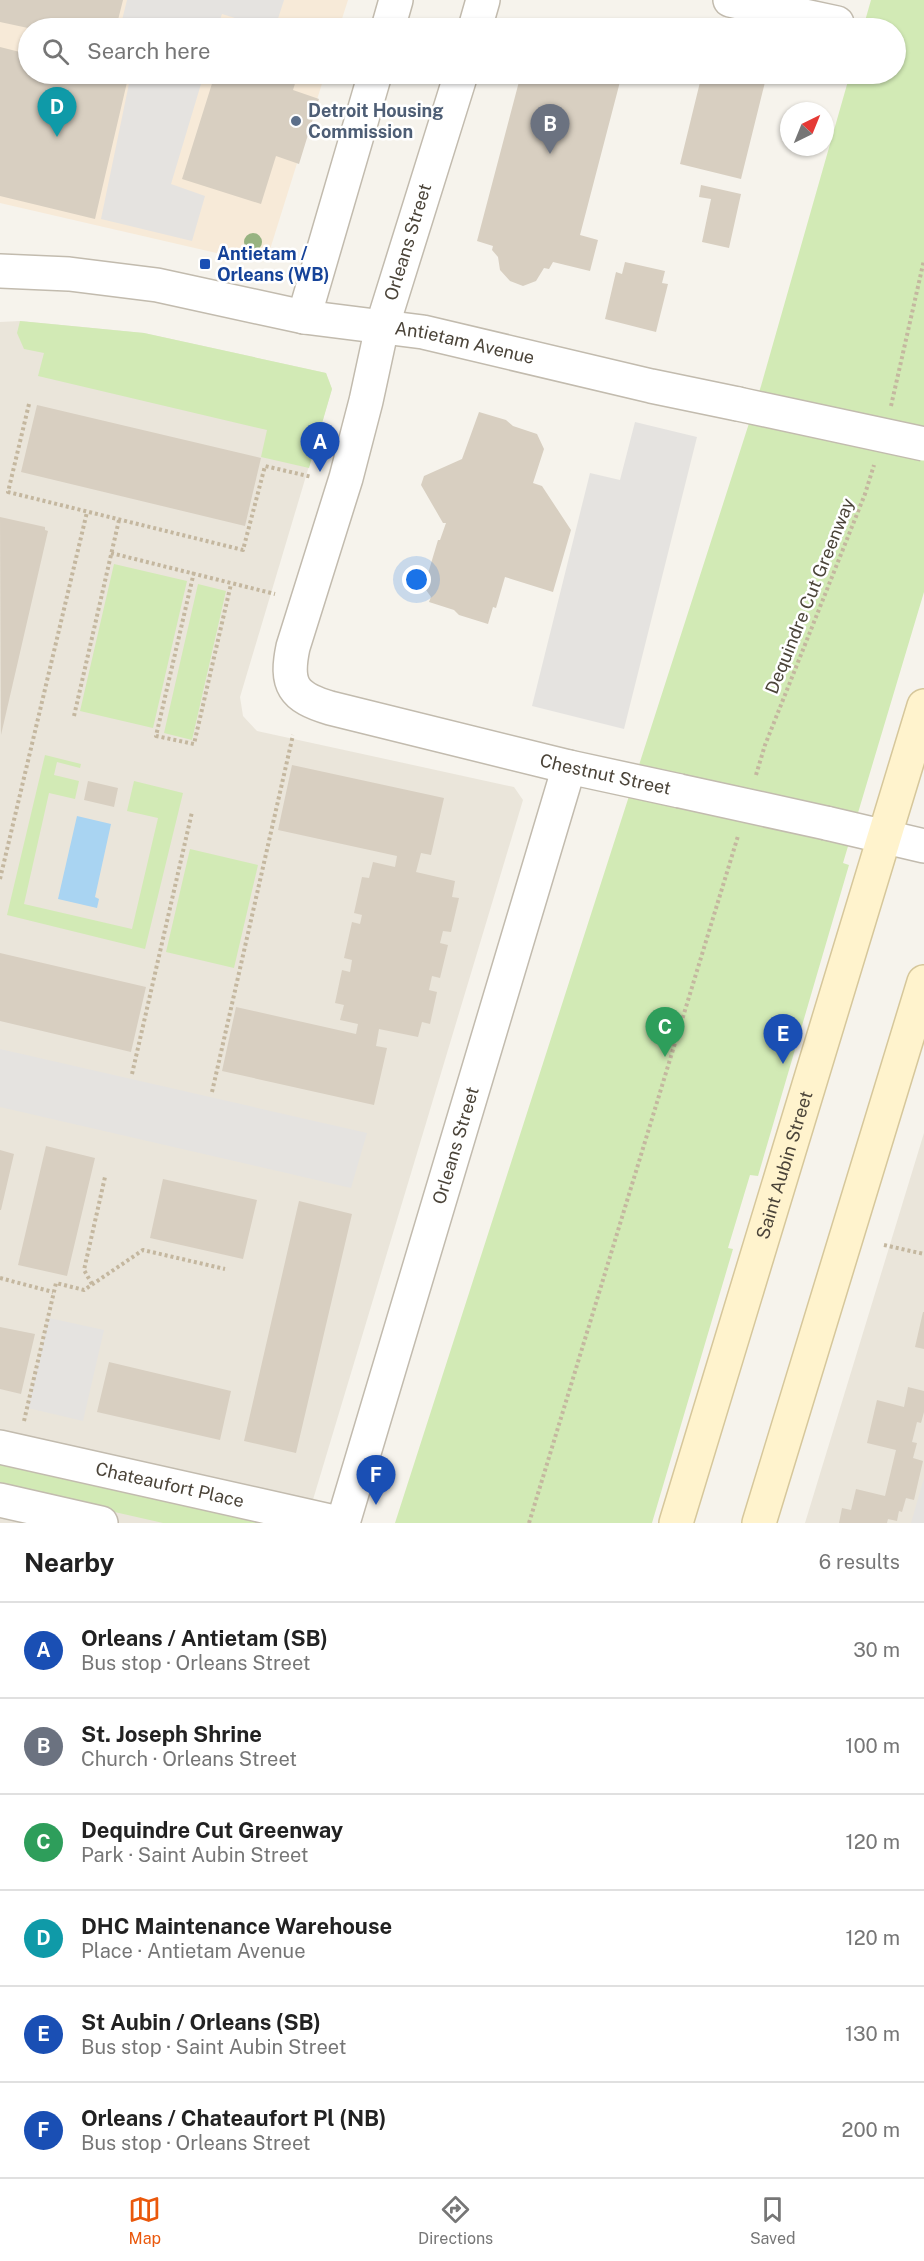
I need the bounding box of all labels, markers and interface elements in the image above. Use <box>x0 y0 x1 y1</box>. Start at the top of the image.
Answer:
search box <box>18 18 906 84</box>
icon: search <box>39 35 72 68</box>
text: Search here <box>87 38 211 64</box>
pin: D <box>38 88 76 137</box>
place label: Detroit Housing Commission <box>308 100 444 142</box>
north arrow <box>780 102 834 156</box>
pin: B <box>530 104 570 154</box>
marker: Detroit Housing Commission <box>289 114 303 128</box>
street label: Orleans Street <box>380 181 435 303</box>
place label: Antietam / Orleans (WB) <box>217 243 330 285</box>
marker: Antietam / Orleans (WB) <box>198 257 212 271</box>
street label: Antietam Avenue <box>393 318 537 368</box>
pin: A <box>300 422 340 472</box>
street label: Dequindre Cut Greenway <box>761 495 859 697</box>
your location <box>402 565 431 594</box>
street label: Chestnut Street <box>538 749 673 799</box>
pin: C <box>646 1008 684 1057</box>
pin: E <box>764 1014 802 1064</box>
street label: Orleans Street <box>428 1084 483 1207</box>
street label: Saint Aubin Street <box>752 1088 817 1242</box>
pin: F <box>356 1456 395 1505</box>
street label: Chateaufort Place <box>94 1458 246 1511</box>
text: Nearby <box>24 1547 114 1578</box>
text: 6 results <box>819 1550 900 1574</box>
text: Orleans / Antietam (SB) <box>81 1625 328 1651</box>
text: A <box>36 1638 51 1662</box>
text: 30 m <box>853 1638 900 1662</box>
text: Bus stop · Orleans Street <box>81 1651 311 1675</box>
text: St. Joseph Shrine <box>81 1721 262 1747</box>
text: B <box>37 1734 50 1758</box>
text: 100 m <box>845 1734 900 1758</box>
text: Church · Orleans Street <box>81 1747 297 1771</box>
text: Dequindre Cut Greenway <box>81 1817 343 1843</box>
text: C <box>36 1830 51 1854</box>
text: 120 m <box>846 1830 900 1854</box>
text: Park · Saint Aubin Street <box>81 1843 309 1867</box>
text: DHC Maintenance Warehouse <box>81 1913 392 1939</box>
text: D <box>36 1926 51 1950</box>
text: 120 m <box>846 1926 900 1950</box>
text: Place · Antietam Avenue <box>81 1939 305 1963</box>
text: St Aubin / Orleans (SB) <box>81 2009 321 2035</box>
text: E <box>37 2022 50 2046</box>
text: 130 m <box>845 2022 900 2046</box>
text: Bus stop · Saint Aubin Street <box>81 2035 346 2059</box>
text: Orleans / Chateaufort Pl (NB) <box>81 2105 386 2131</box>
text: F <box>37 2118 50 2142</box>
text: 200 m <box>842 2118 900 2142</box>
text: Bus stop · Orleans Street <box>81 2131 311 2155</box>
tab: Map <box>128 2193 161 2248</box>
tab: Directions <box>418 2193 493 2248</box>
tab: Saved <box>750 2193 796 2248</box>

